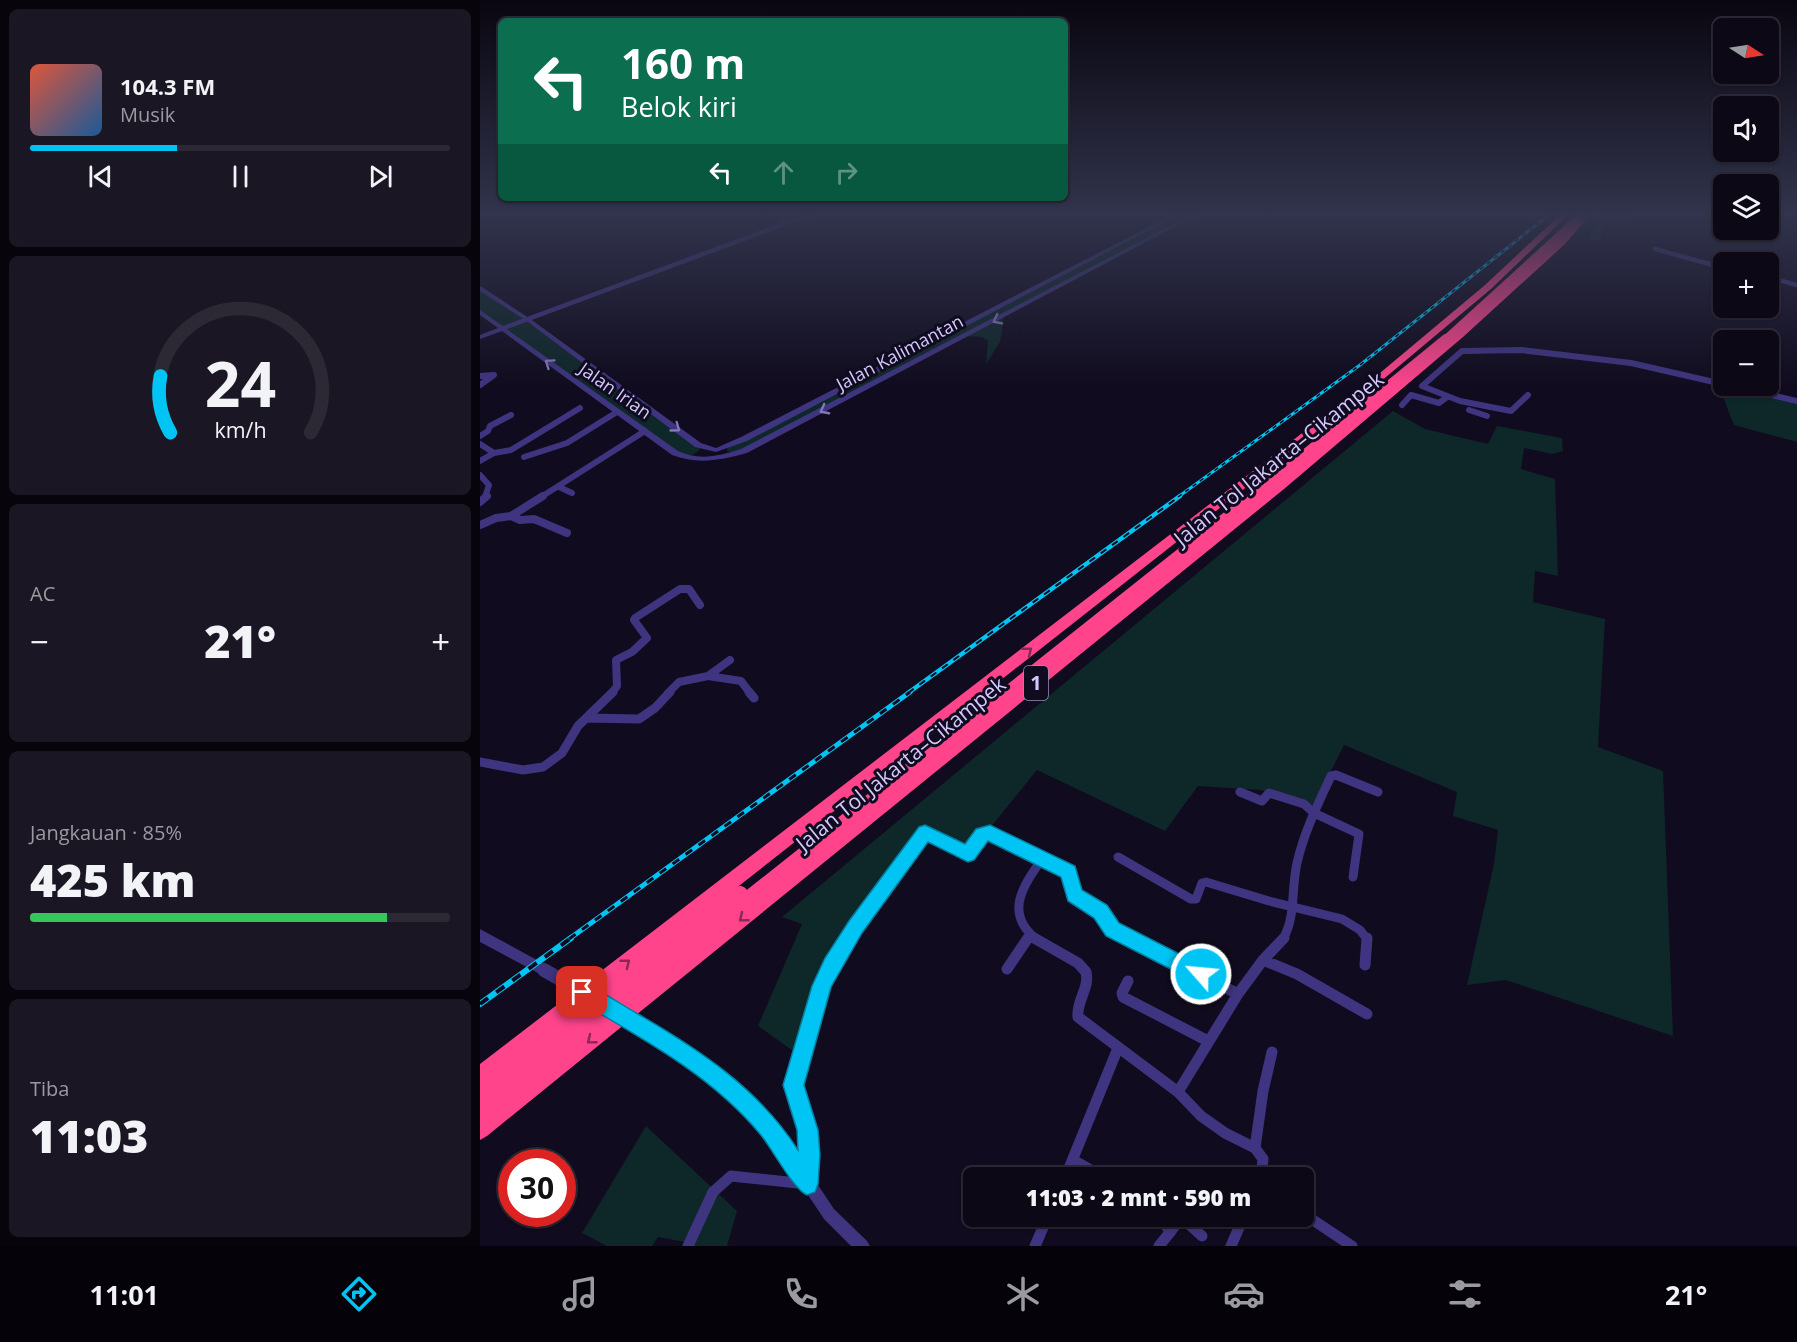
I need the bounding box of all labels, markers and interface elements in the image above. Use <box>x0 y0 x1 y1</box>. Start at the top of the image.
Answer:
north arrow <box>1713 18 1779 84</box>
map controls <box>1713 18 1779 396</box>
text: 160 m <box>621 34 745 91</box>
icon: left <box>522 42 600 120</box>
text: 104.3 FM <box>120 71 215 101</box>
text: Belok kiri <box>621 88 737 125</box>
button: sound <box>1713 96 1779 162</box>
text: Musik <box>120 101 175 128</box>
icon: left <box>704 156 737 189</box>
icon: ahead <box>767 156 800 189</box>
icon: right <box>830 156 863 189</box>
icon: previous <box>84 160 117 193</box>
icon: pause <box>224 160 257 193</box>
icon: next <box>364 160 397 193</box>
button: layers <box>1713 174 1779 240</box>
button: + <box>1713 252 1779 318</box>
street label: Jalan Kalimantan <box>830 309 967 397</box>
one-way arrow <box>992 312 1003 324</box>
button: − <box>1713 330 1779 396</box>
text: 24 <box>204 340 276 425</box>
street label: Jalan Irian <box>573 355 656 424</box>
one-way arrow <box>545 359 556 370</box>
street label: Jalan Tol Jakarta–Cikampek <box>1166 365 1389 553</box>
one-way arrow <box>819 403 830 414</box>
text: km/h <box>214 415 266 444</box>
one-way arrow <box>669 421 680 432</box>
text: AC <box>30 580 55 607</box>
text: 21° <box>204 610 276 671</box>
text: − <box>30 619 49 664</box>
text: + <box>431 619 450 664</box>
one-way arrow <box>1022 647 1033 658</box>
road number: 1 <box>1024 666 1048 700</box>
street label: Jalan Tol Jakarta–Cikampek <box>788 670 1011 858</box>
text: Jangkauan · 85% <box>30 819 182 846</box>
text: 425 km <box>30 849 195 910</box>
one-way arrow <box>739 910 750 921</box>
position arrow <box>1169 942 1233 1006</box>
one-way arrow <box>619 960 630 971</box>
pin <box>556 966 607 1017</box>
icon: arrive <box>565 975 598 1008</box>
one-way arrow <box>587 1033 598 1044</box>
text: Tiba <box>30 1075 69 1102</box>
text: 11:03 <box>30 1105 148 1166</box>
speed limit sign: 30 <box>498 1149 576 1227</box>
text: 11:03 · 2 mnt · 590 m <box>1026 1182 1251 1212</box>
icon: directions <box>338 1273 380 1315</box>
icon: music <box>559 1273 601 1315</box>
icon: phone <box>780 1273 822 1315</box>
icon: climate <box>1002 1273 1044 1315</box>
icon: car <box>1223 1273 1265 1315</box>
icon: filters <box>1444 1273 1486 1315</box>
text: 11:01 <box>90 1276 159 1313</box>
text: 21° <box>1665 1276 1707 1313</box>

